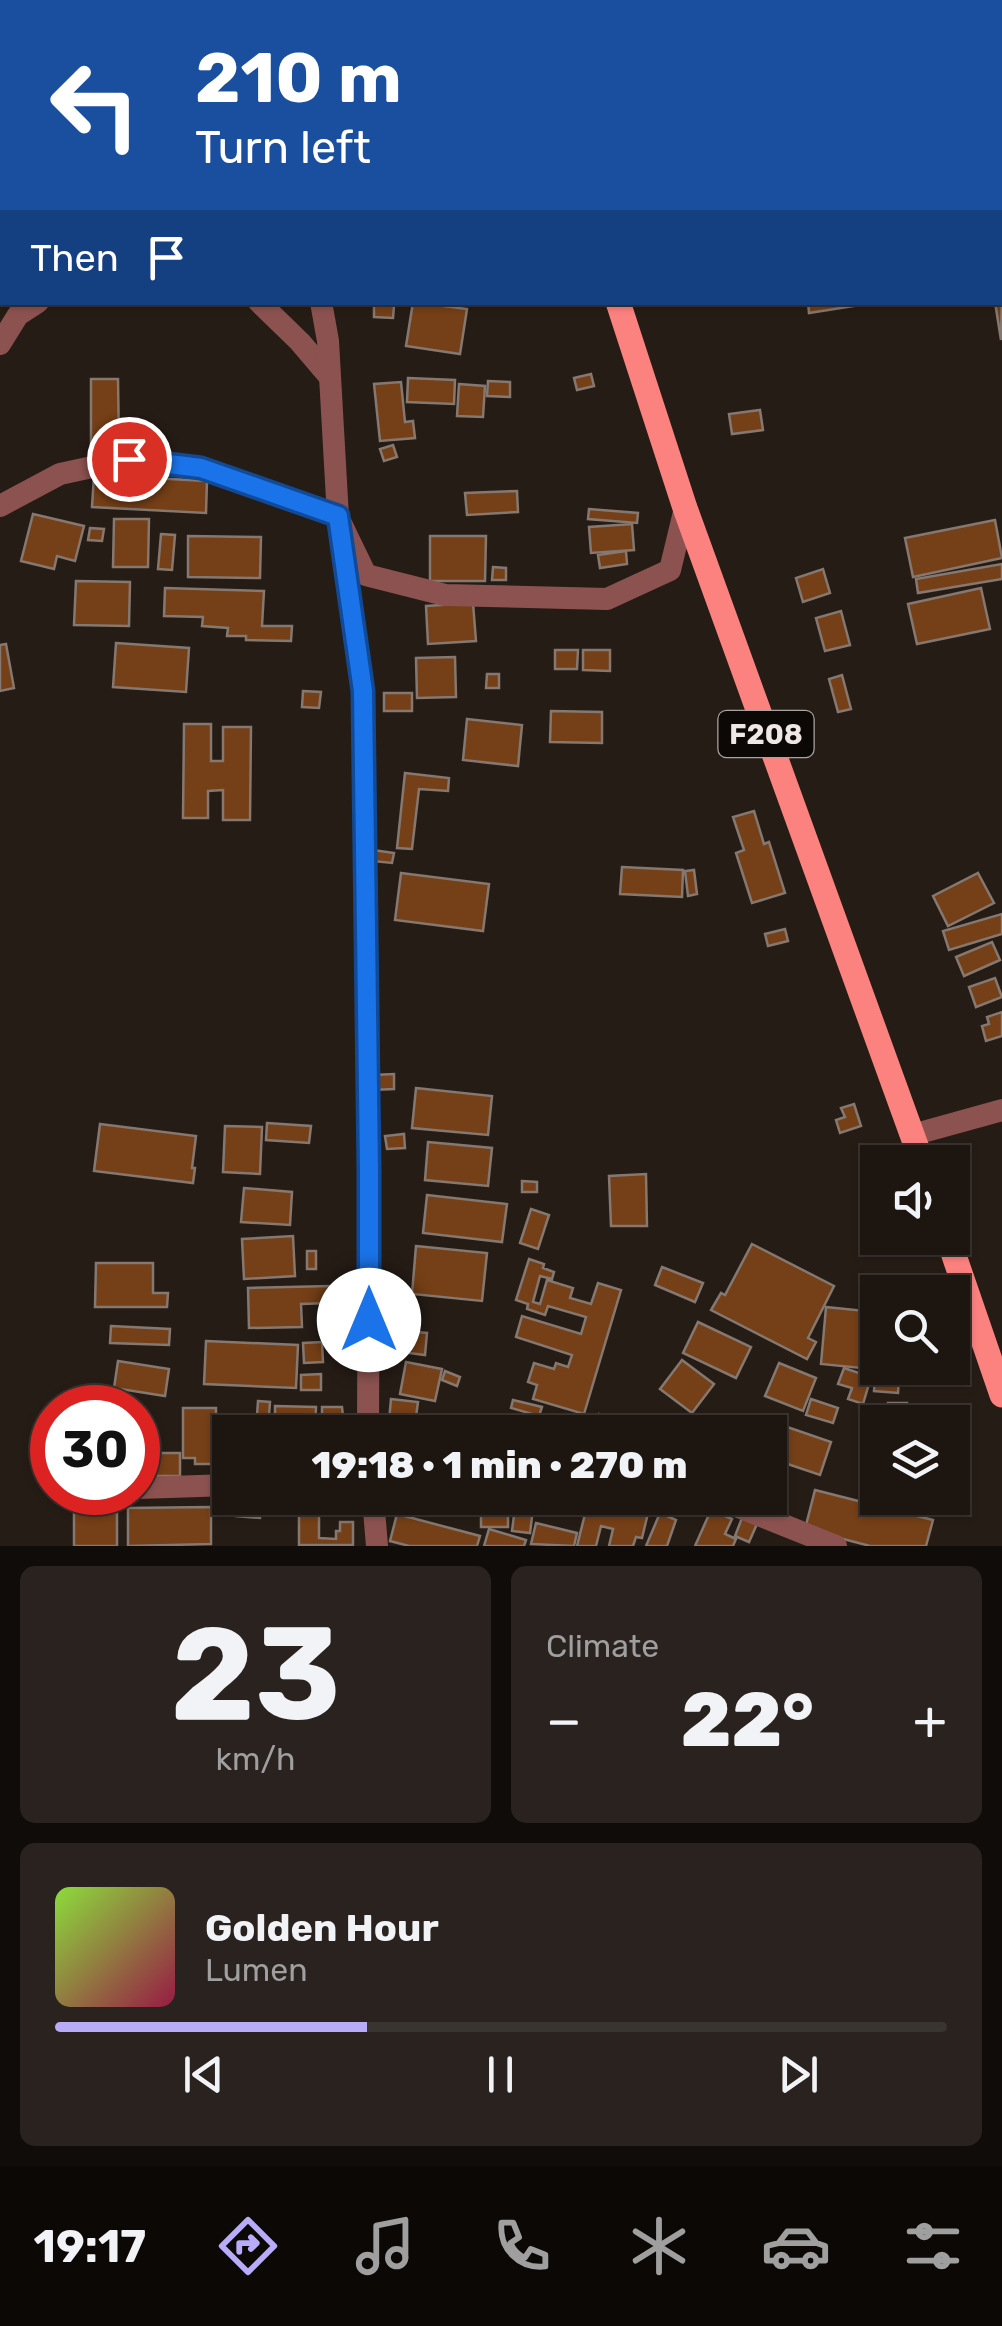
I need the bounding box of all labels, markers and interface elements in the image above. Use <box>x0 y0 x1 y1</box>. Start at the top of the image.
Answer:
text: 210 m <box>195 37 402 120</box>
icon: left <box>30 40 160 170</box>
text: Turn left <box>195 121 371 174</box>
icon: arrive <box>139 230 194 285</box>
text: Then <box>30 235 119 281</box>
pin <box>87 417 172 502</box>
icon: arrive <box>102 432 157 487</box>
road number: F208 <box>718 711 814 757</box>
map controls <box>860 1145 970 1515</box>
button: sound <box>860 1145 970 1255</box>
position arrow <box>317 1268 421 1372</box>
button: search <box>860 1275 970 1385</box>
speed limit sign: 30 <box>30 1385 160 1515</box>
button: layers <box>860 1405 970 1515</box>
text: 19:18 · 1 min · 270 m <box>311 1442 688 1488</box>
text: 23 <box>170 1597 341 1752</box>
text: Climate <box>546 1627 659 1665</box>
text: 22° <box>681 1676 814 1765</box>
text: − <box>546 1688 582 1753</box>
text: + <box>913 1688 947 1753</box>
text: km/h <box>216 1740 295 1778</box>
text: Golden Hour <box>205 1905 439 1951</box>
text: Lumen <box>205 1951 308 1989</box>
icon: previous <box>176 2047 231 2102</box>
icon: pause <box>473 2047 528 2102</box>
icon: next <box>771 2047 826 2102</box>
icon: directions <box>213 2211 283 2281</box>
icon: music <box>350 2211 420 2281</box>
icon: phone <box>487 2211 557 2281</box>
icon: climate <box>624 2211 694 2281</box>
icon: car <box>761 2211 831 2281</box>
icon: filters <box>898 2211 968 2281</box>
text: 19:17 <box>34 2220 146 2273</box>

